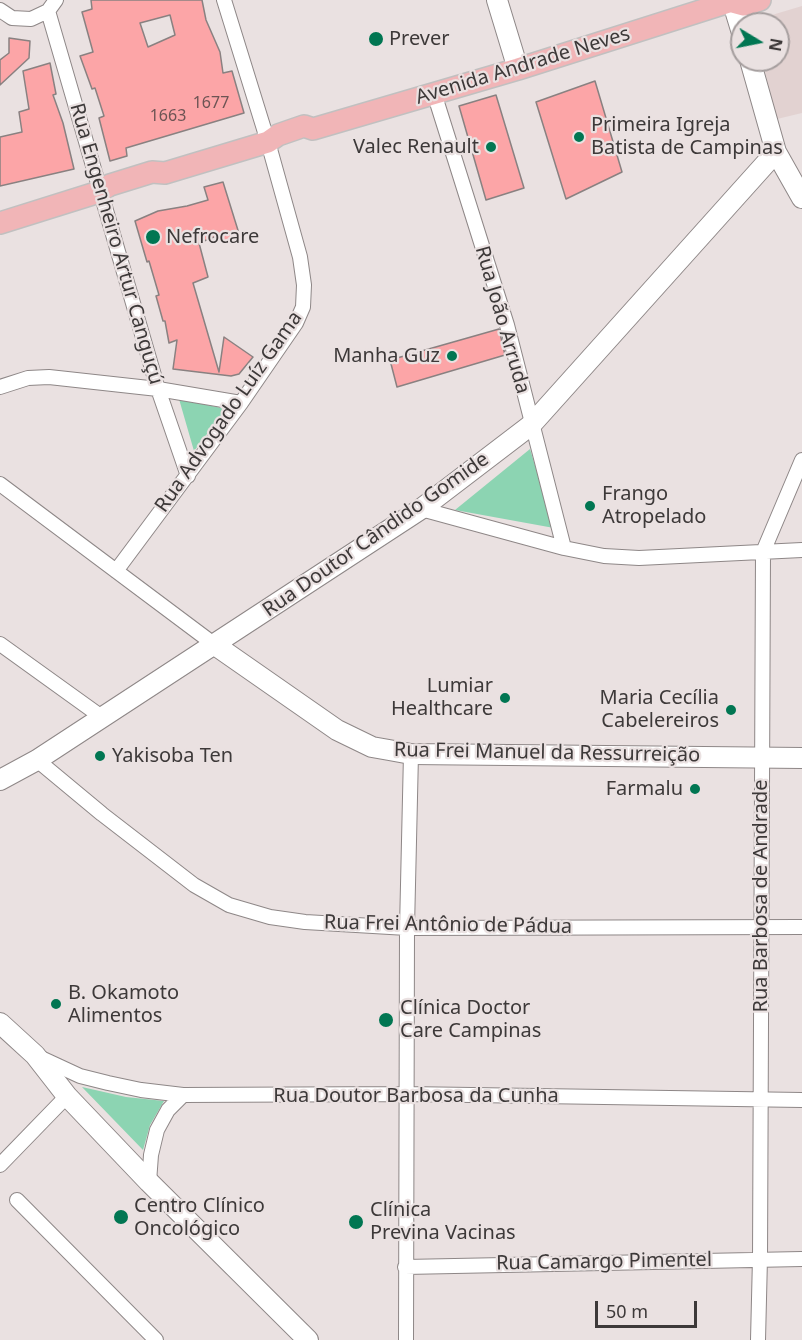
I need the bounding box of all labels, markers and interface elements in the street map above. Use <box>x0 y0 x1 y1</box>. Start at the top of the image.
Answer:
north arrow <box>730 12 790 72</box>
street label: Avenida Andrade Neves <box>413 22 633 110</box>
place label: Prever <box>389 27 450 51</box>
marker: Prever <box>367 30 385 48</box>
text: N <box>764 36 788 53</box>
house number: 1677 <box>193 93 229 113</box>
street label: Rua Engenheiro Artur Canguçú <box>64 101 168 387</box>
house number: 1663 <box>150 106 186 126</box>
place label: Primeira Igreja Batista de Campinas <box>591 113 783 160</box>
marker: Primeira Igreja Batista de Campinas <box>572 130 586 144</box>
place label: Valec Renault <box>353 135 479 159</box>
marker: Valec Renault <box>484 140 498 154</box>
place label: Nefrocare <box>166 225 259 249</box>
marker: Nefrocare <box>144 228 162 246</box>
street label: Rua João Arruda <box>469 243 535 397</box>
street label: Rua Advogado Luíz Gama <box>150 307 308 517</box>
place label: Manha Guz <box>333 344 440 368</box>
marker: Manha Guz <box>445 349 459 363</box>
street label: Rua Doutor Cândido Gomide <box>258 448 494 622</box>
place label: Frango Atropelado <box>602 482 706 529</box>
marker: Frango Atropelado <box>583 499 597 513</box>
place label: Lumiar Healthcare <box>391 674 493 721</box>
place label: Maria Cecília Cabelereiros <box>600 686 719 733</box>
marker: Lumiar Healthcare <box>498 691 512 705</box>
marker: Maria Cecília Cabelereiros <box>724 703 738 717</box>
street label: Rua Frei Manuel da Ressurreição <box>394 738 700 768</box>
place label: Yakisoba Ten <box>112 744 233 768</box>
marker: Yakisoba Ten <box>93 749 107 763</box>
place label: Farmalu <box>606 777 683 801</box>
street label: Rua Barbosa de Andrade <box>749 780 773 1012</box>
marker: Farmalu <box>688 782 702 796</box>
street label: Rua Frei Antônio de Pádua <box>324 911 572 939</box>
place label: B. Okamoto Alimentos <box>68 981 179 1028</box>
place label: Clínica Doctor Care Campinas <box>400 996 541 1043</box>
marker: B. Okamoto Alimentos <box>49 997 63 1011</box>
marker: Clínica Doctor Care Campinas <box>377 1011 395 1029</box>
street label: Rua Doutor Barbosa da Cunha <box>273 1084 559 1108</box>
place label: Centro Clínico Oncológico <box>134 1194 265 1241</box>
place label: Clínica Previna Vacinas <box>370 1198 516 1245</box>
marker: Centro Clínico Oncológico <box>112 1208 130 1226</box>
marker: Clínica Previna Vacinas <box>347 1213 365 1231</box>
street label: Rua Camargo Pimentel <box>496 1248 712 1276</box>
scale bar <box>598 1289 700 1327</box>
text: 50 m <box>606 1299 648 1323</box>

